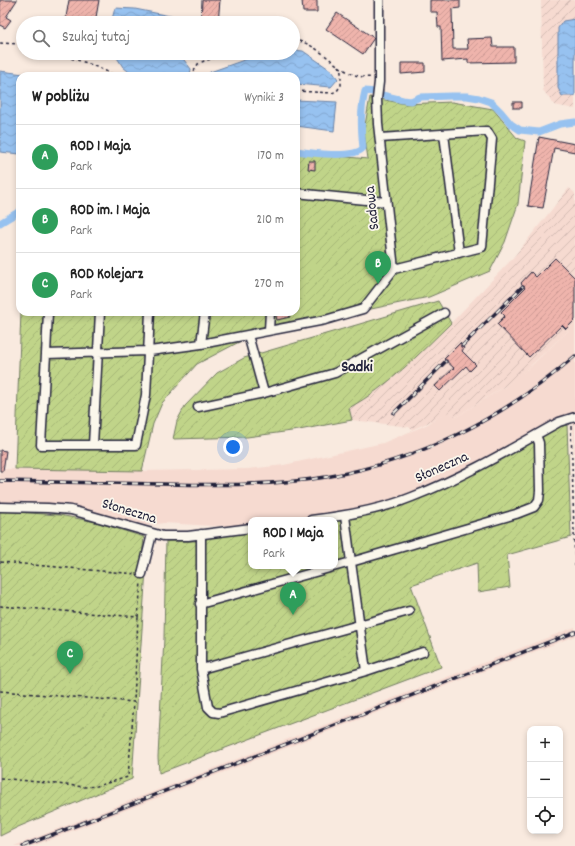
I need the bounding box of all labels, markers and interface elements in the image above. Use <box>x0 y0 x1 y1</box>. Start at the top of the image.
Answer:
search box <box>16 16 300 60</box>
icon: search <box>30 27 52 49</box>
text: Szukaj tutaj <box>62 27 130 49</box>
text: W pobliżu <box>32 86 89 110</box>
text: Wyniki: 3 <box>244 89 284 108</box>
text: ROD 1 Maja <box>70 136 131 158</box>
text: A <box>41 147 49 166</box>
text: 170 m <box>257 147 284 166</box>
text: Park <box>70 158 92 177</box>
street label: Sadowa <box>360 184 386 231</box>
text: ROD im. 1 Maja <box>70 200 150 222</box>
text: B <box>42 211 48 230</box>
text: 210 m <box>256 211 284 230</box>
text: Park <box>70 222 92 241</box>
pin: B <box>365 251 391 284</box>
text: ROD Kolejarz <box>70 264 143 286</box>
text: C <box>42 275 48 294</box>
text: 270 m <box>254 275 284 294</box>
text: Park <box>70 286 92 305</box>
district label: Sadki <box>341 356 373 379</box>
your location <box>223 437 243 457</box>
street label: Słoneczna <box>412 446 473 490</box>
street label: Słoneczna <box>99 493 160 531</box>
popup <box>248 517 338 569</box>
text: ROD 1 Maja <box>263 523 323 545</box>
text: Park <box>263 545 285 564</box>
pin: A <box>280 582 306 615</box>
pin: C <box>57 641 83 674</box>
map controls <box>527 726 563 834</box>
button: + <box>527 726 563 762</box>
button: − <box>527 762 563 798</box>
button: locate <box>527 798 563 834</box>

